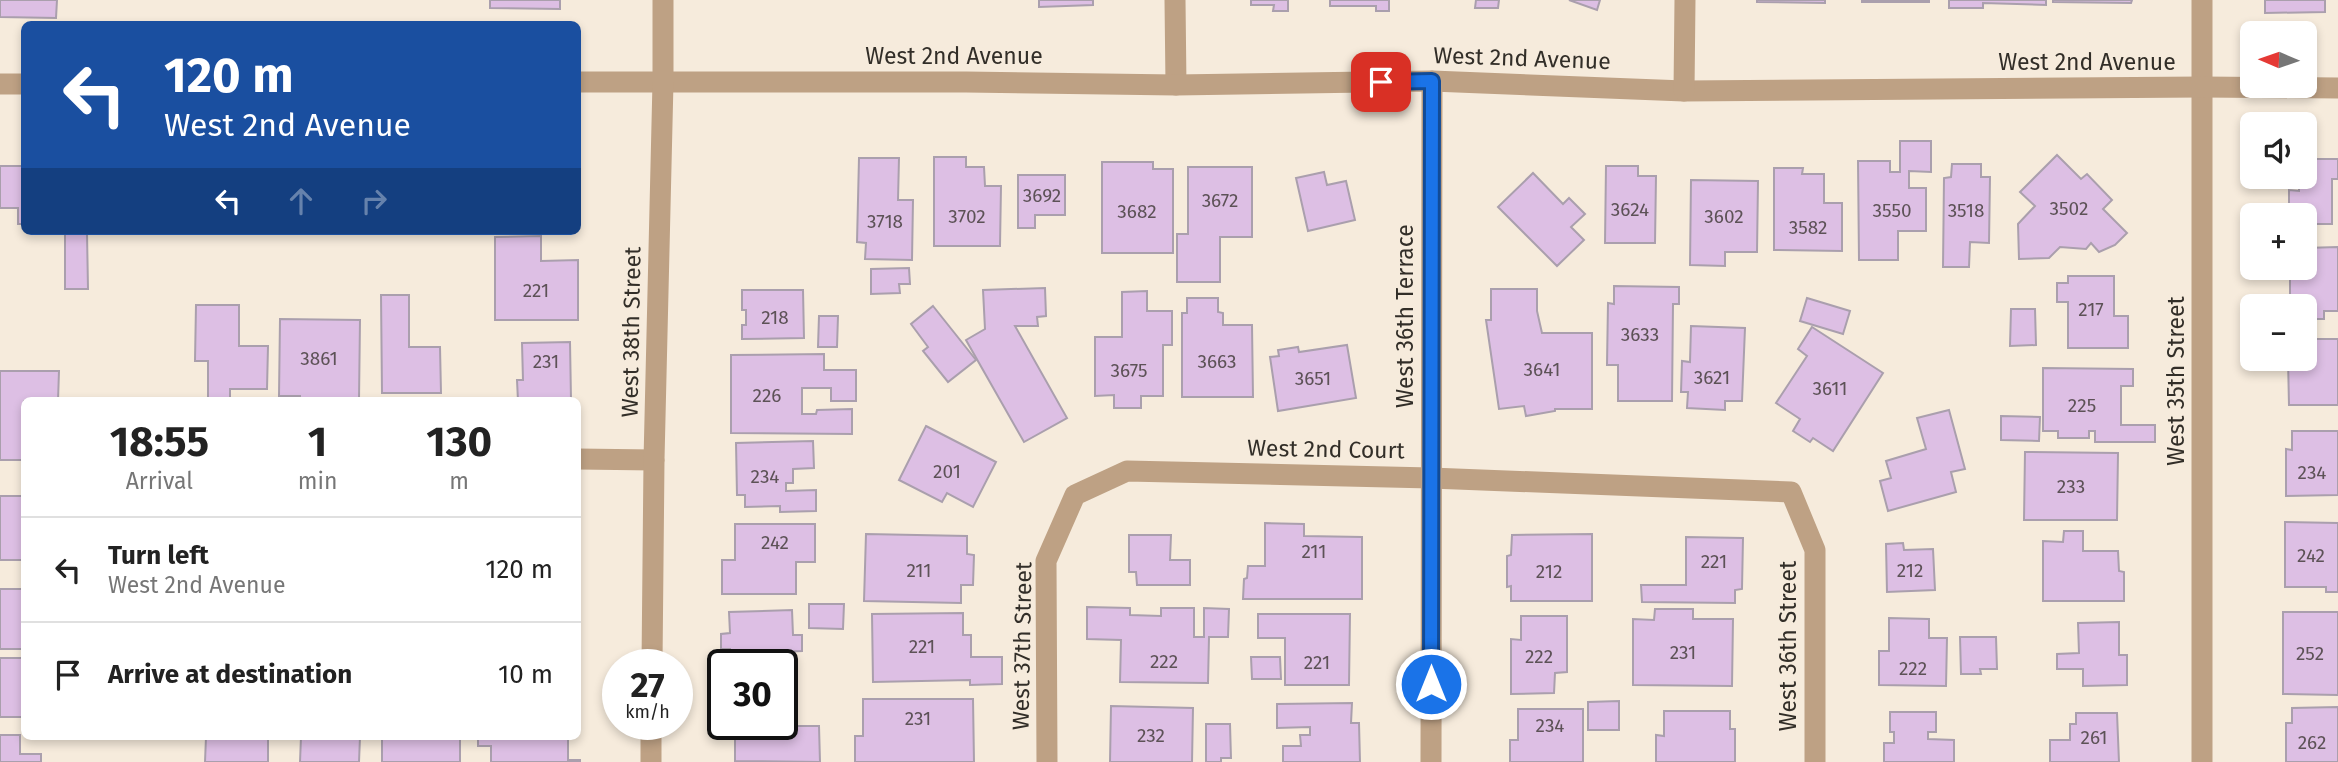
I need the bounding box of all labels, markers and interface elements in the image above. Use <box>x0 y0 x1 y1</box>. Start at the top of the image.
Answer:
north arrow <box>2240 21 2317 98</box>
map controls <box>2240 21 2317 371</box>
street label: West 2nd Avenue <box>1433 41 1611 75</box>
street label: West 2nd Avenue <box>865 42 1043 70</box>
text: 120 m <box>164 46 294 105</box>
street label: West 2nd Avenue <box>1998 48 2176 76</box>
icon: left <box>49 49 140 140</box>
pin <box>1351 52 1411 112</box>
icon: arrive <box>1362 63 1400 101</box>
text: West 2nd Avenue <box>164 106 411 144</box>
button: sound <box>2240 112 2317 189</box>
icon: left <box>209 182 247 220</box>
icon: ahead <box>282 182 320 220</box>
icon: right <box>355 182 393 220</box>
house number: 3692 <box>1023 184 1061 207</box>
house number: 3672 <box>1202 189 1238 212</box>
house number: 3502 <box>2050 197 2088 220</box>
house number: 3624 <box>1611 198 1649 221</box>
house number: 3550 <box>1872 199 1912 222</box>
house number: 3518 <box>1948 199 1984 222</box>
house number: 3682 <box>1117 200 1157 223</box>
button: + <box>2240 203 2317 280</box>
house number: 3702 <box>948 205 986 228</box>
house number: 3602 <box>1704 205 1744 228</box>
house number: 3718 <box>867 210 903 233</box>
house number: 3582 <box>1789 216 1827 239</box>
street label: West 36th Terrace <box>1391 224 1419 408</box>
street label: West 38th Street <box>616 246 647 418</box>
house number: 221 <box>523 279 549 302</box>
button: − <box>2240 294 2317 371</box>
street label: West 35th Street <box>2162 296 2190 466</box>
house number: 217 <box>2078 298 2104 321</box>
house number: 218 <box>761 306 789 329</box>
house number: 3633 <box>1621 323 1659 346</box>
house number: 3861 <box>300 347 338 370</box>
house number: 231 <box>533 350 559 373</box>
house number: 3663 <box>1197 350 1237 373</box>
house number: 3641 <box>1524 358 1560 381</box>
house number: 3675 <box>1111 359 1147 382</box>
house number: 3621 <box>1694 366 1730 389</box>
house number: 3651 <box>1295 367 1331 390</box>
house number: 3611 <box>1813 377 1847 400</box>
house number: 226 <box>753 384 781 407</box>
house number: 225 <box>2068 394 2096 417</box>
text: 18:55 <box>110 417 209 467</box>
text: 1 <box>308 417 327 467</box>
text: 130 <box>426 417 492 467</box>
street label: West 2nd Court <box>1247 434 1406 464</box>
house number: 201 <box>933 460 961 483</box>
house number: 234 <box>2298 461 2326 484</box>
house number: 234 <box>751 465 779 488</box>
text: Arrival <box>126 467 193 495</box>
text: min <box>298 467 337 495</box>
text: m <box>449 467 469 495</box>
house number: 233 <box>2057 475 2085 498</box>
house number: 242 <box>761 531 789 554</box>
text: Turn left <box>108 540 209 571</box>
house number: 211 <box>1301 540 1327 563</box>
house number: 242 <box>2297 544 2325 567</box>
house number: 221 <box>1701 550 1727 573</box>
icon: left <box>49 551 87 589</box>
text: 120 m <box>485 554 553 585</box>
house number: 211 <box>906 559 932 582</box>
house number: 212 <box>1897 559 1923 582</box>
house number: 212 <box>1536 560 1562 583</box>
street label: West 36th Street <box>1774 560 1802 731</box>
street label: West 37th Street <box>1007 561 1037 730</box>
text: West 2nd Avenue <box>108 571 286 599</box>
house number: 221 <box>909 635 935 658</box>
house number: 231 <box>1670 641 1696 664</box>
house number: 252 <box>2296 642 2324 665</box>
house number: 222 <box>1525 645 1553 668</box>
position arrow <box>1394 647 1468 721</box>
speed limit sign: 30 <box>707 649 798 740</box>
house number: 222 <box>1150 650 1178 673</box>
house number: 221 <box>1304 651 1330 674</box>
icon: arrive <box>49 656 87 694</box>
house number: 222 <box>1899 657 1927 680</box>
text: Arrive at destination <box>108 659 352 690</box>
text: 10 m <box>498 659 553 690</box>
text: 27 <box>630 664 665 706</box>
text: km/h <box>625 701 670 723</box>
house number: 231 <box>905 707 931 730</box>
house number: 234 <box>1536 714 1564 737</box>
house number: 232 <box>1137 724 1165 747</box>
house number: 261 <box>2081 726 2107 749</box>
house number: 262 <box>2298 731 2326 754</box>

